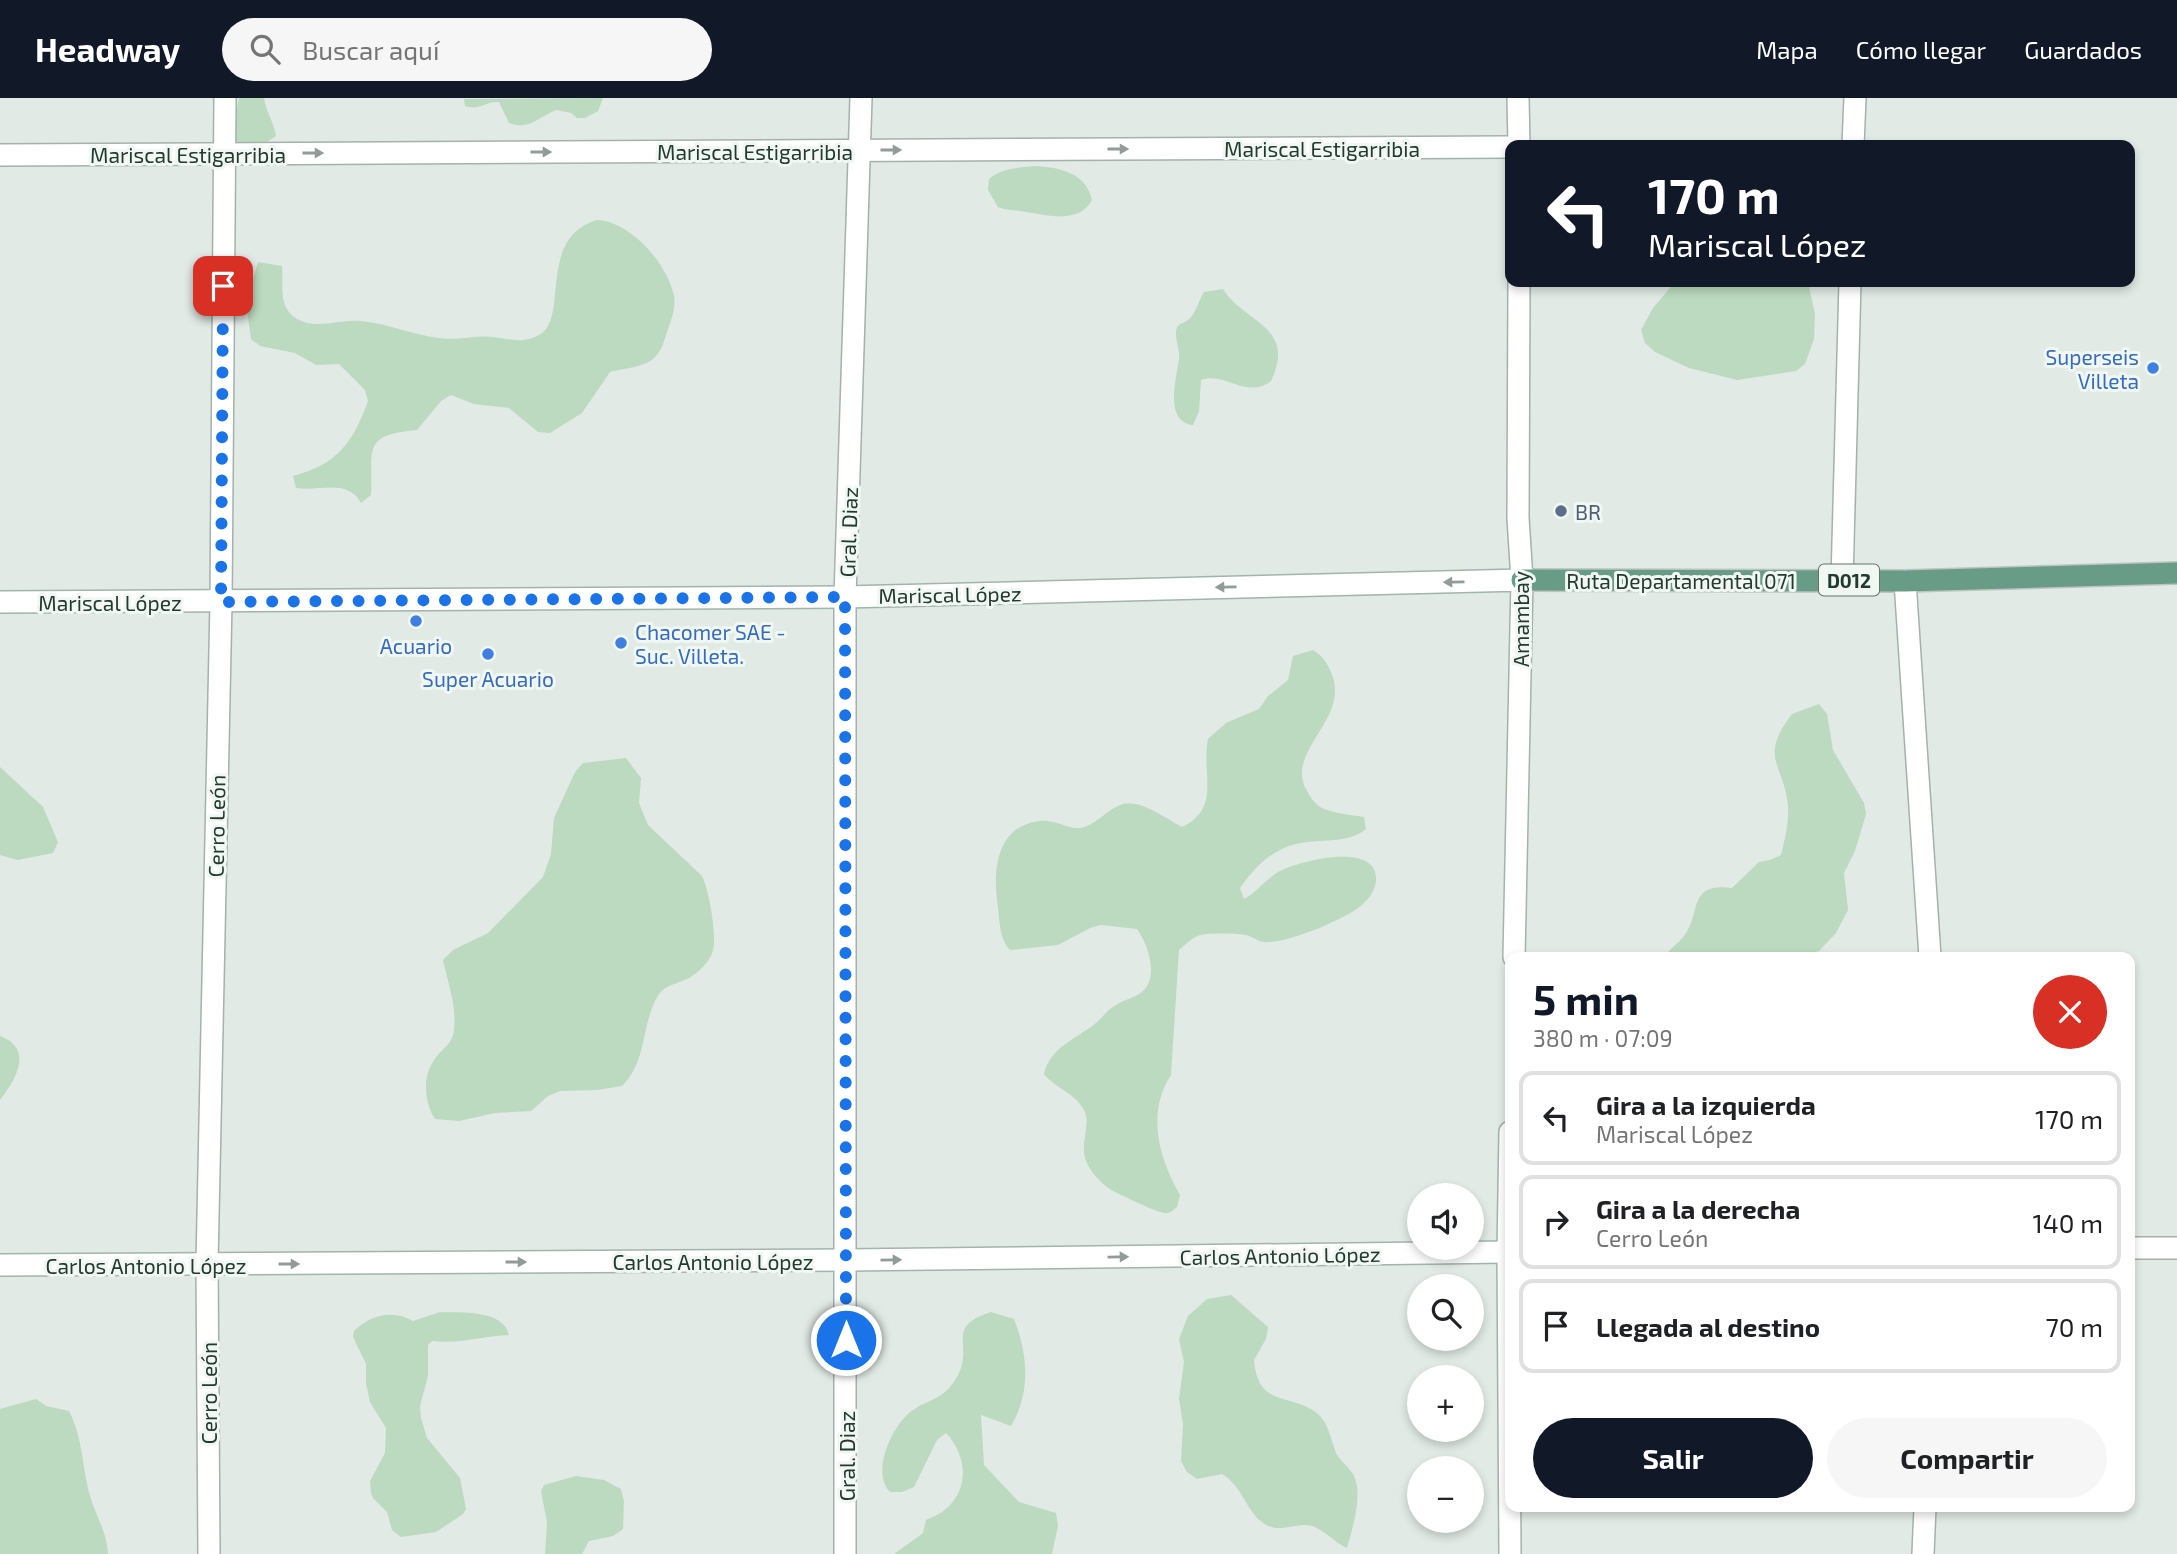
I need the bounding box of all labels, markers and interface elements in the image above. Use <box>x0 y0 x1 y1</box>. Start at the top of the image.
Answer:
search box <box>222 18 712 81</box>
text: Headway <box>35 29 180 69</box>
icon: search <box>246 30 284 68</box>
text: Buscar aquí <box>302 34 439 65</box>
text: Mapa <box>1756 35 1818 64</box>
text: Cómo llegar <box>1856 35 1986 64</box>
text: Guardados <box>2024 35 2142 64</box>
street label: Mariscal Estigarribia <box>1224 136 1420 161</box>
street label: Mariscal Estigarribia <box>657 139 853 164</box>
street label: Mariscal Estigarribia <box>90 142 286 167</box>
one-way arrow <box>1107 143 1129 155</box>
one-way arrow <box>880 144 902 156</box>
one-way arrow <box>530 146 552 158</box>
one-way arrow <box>302 147 324 159</box>
text: 170 m <box>1648 165 1780 224</box>
icon: left <box>1533 168 1624 259</box>
text: Mariscal López <box>1648 225 1866 263</box>
pin <box>193 256 253 316</box>
icon: arrive <box>204 267 242 305</box>
place label: Superseis Villeta <box>2046 344 2139 393</box>
marker: Superseis Villeta <box>2145 360 2161 376</box>
street label: Gral. Diaz <box>834 486 862 578</box>
place label: BR <box>1575 499 1601 524</box>
marker: BR <box>1553 503 1569 519</box>
road number: D012 <box>1819 565 1879 596</box>
street label: Ruta Departamental 071 <box>1566 568 1796 593</box>
street label: Amambay <box>1508 571 1533 667</box>
one-way arrow <box>1442 576 1464 587</box>
street label: Mariscal López <box>878 580 1022 608</box>
one-way arrow <box>1215 582 1237 593</box>
street label: Mariscal López <box>38 590 182 615</box>
marker: Acuario <box>408 613 424 629</box>
place label: Chacomer SAE - Suc. Villeta. <box>635 619 786 668</box>
place label: Acuario <box>380 633 452 658</box>
marker: Chacomer SAE - Suc. Villeta. <box>613 635 629 651</box>
marker: Super Acuario <box>480 646 496 662</box>
place label: Super Acuario <box>422 666 554 691</box>
street label: Cerro León <box>203 774 229 878</box>
text: 5 min <box>1533 973 1639 1023</box>
button: close <box>2033 975 2107 1049</box>
text: 380 m · 07:09 <box>1533 1024 1673 1052</box>
text: Gira a la izquierda <box>1596 1089 1816 1120</box>
icon: left <box>1537 1099 1575 1137</box>
text: 170 m <box>2035 1103 2103 1134</box>
text: Mariscal López <box>1596 1120 1753 1148</box>
map controls <box>1407 1183 1484 1533</box>
button: sound <box>1407 1183 1484 1260</box>
text: Gira a la derecha <box>1596 1193 1800 1224</box>
icon: right <box>1537 1203 1575 1241</box>
text: 140 m <box>2032 1207 2103 1238</box>
text: Cerro León <box>1596 1224 1708 1252</box>
street label: Carlos Antonio López <box>1179 1241 1381 1269</box>
street label: Carlos Antonio López <box>613 1249 814 1274</box>
one-way arrow <box>1107 1251 1129 1263</box>
street label: Carlos Antonio López <box>46 1253 247 1278</box>
one-way arrow <box>880 1254 902 1266</box>
one-way arrow <box>505 1257 527 1268</box>
one-way arrow <box>278 1258 300 1270</box>
button: search <box>1407 1274 1484 1351</box>
position arrow <box>809 1303 883 1377</box>
icon: arrive <box>1537 1307 1575 1345</box>
text: Llegada al destino <box>1596 1311 1820 1342</box>
text: 70 m <box>2045 1311 2103 1342</box>
street label: Cerro León <box>196 1342 221 1444</box>
button: + <box>1407 1365 1484 1442</box>
street label: Gral. Diaz <box>834 1411 859 1501</box>
button: Salir <box>1533 1418 1813 1498</box>
button: Compartir <box>1827 1418 2107 1498</box>
button: − <box>1407 1456 1484 1533</box>

